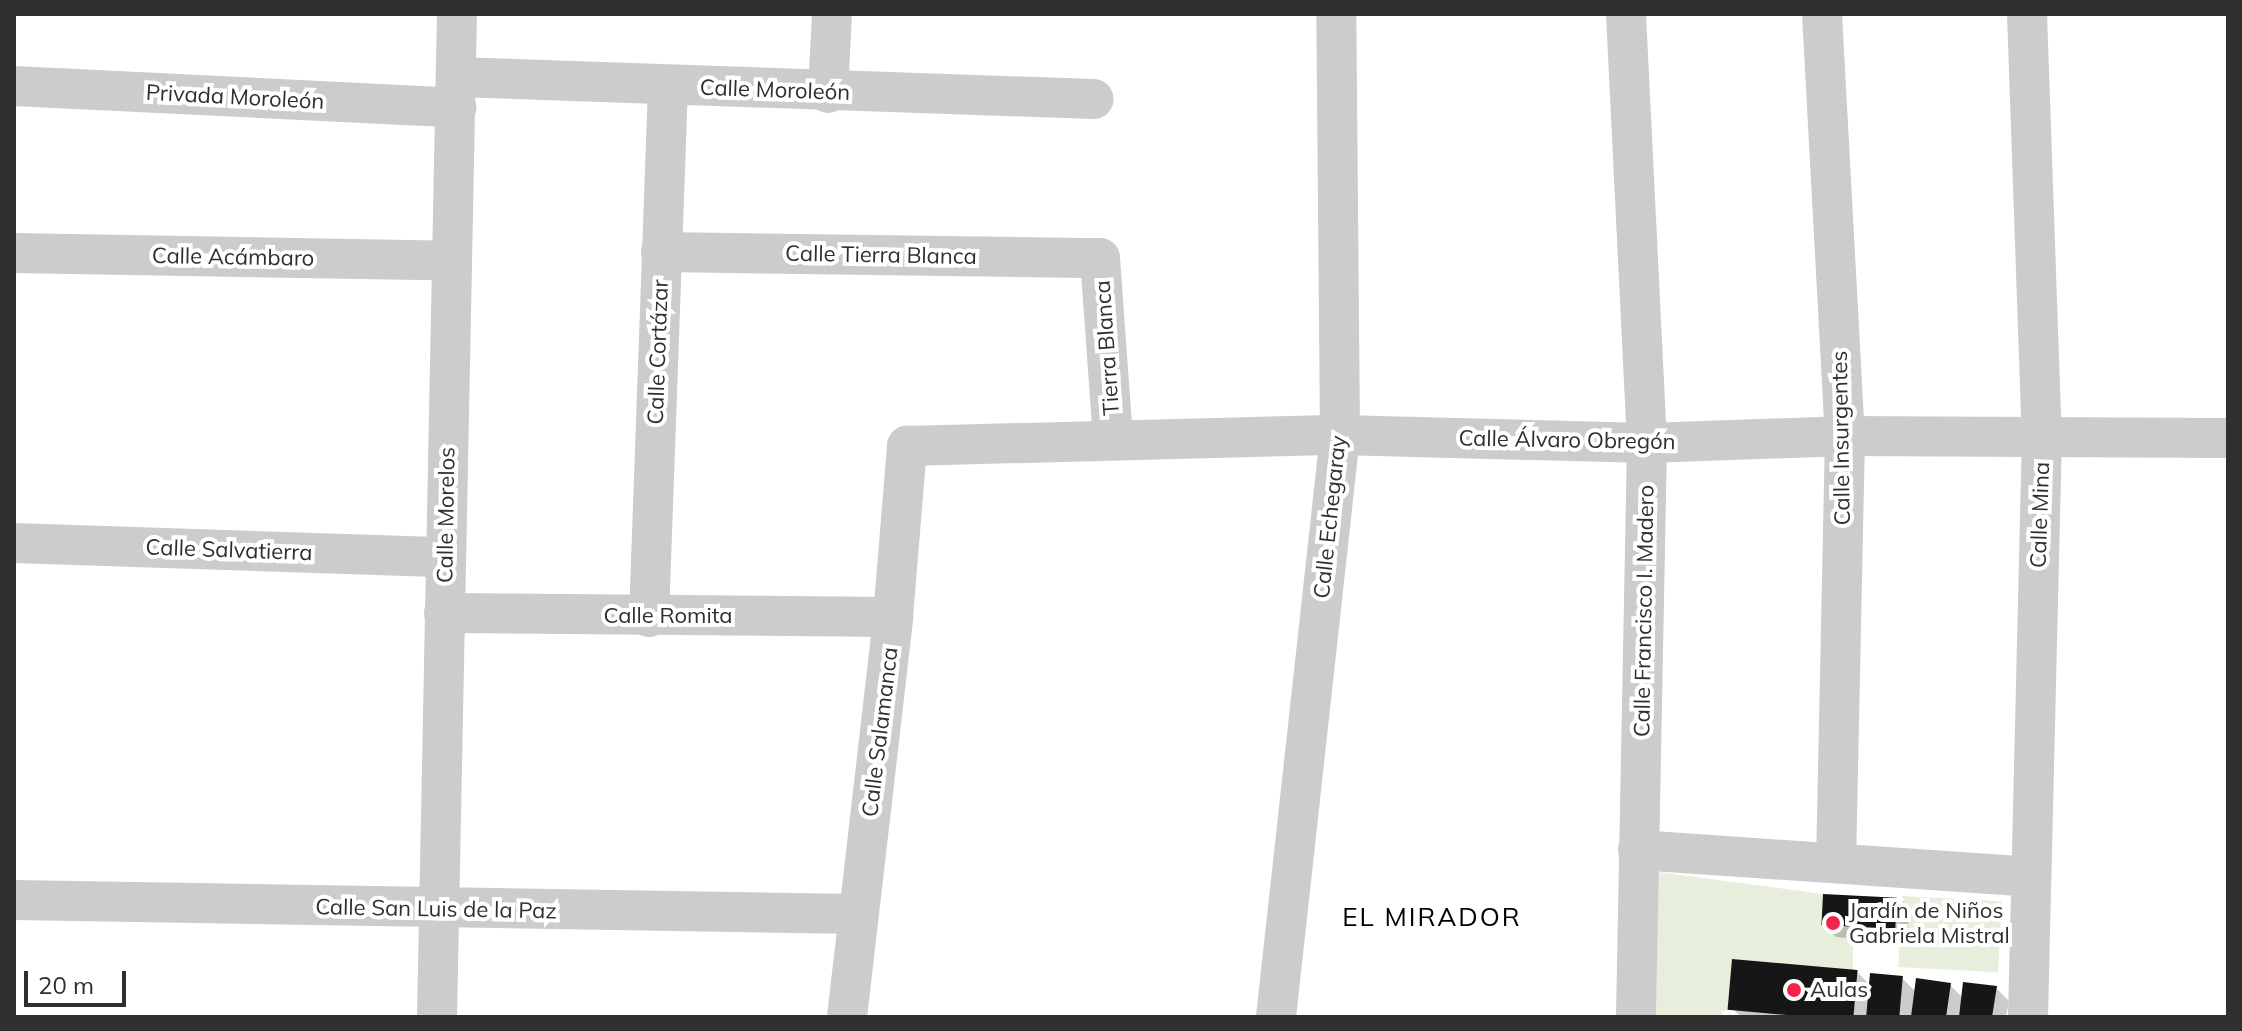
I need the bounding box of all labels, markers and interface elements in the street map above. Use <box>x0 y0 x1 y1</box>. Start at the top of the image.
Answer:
street label: Calle Moroleón <box>699 74 851 106</box>
street label: Privada Moroleón <box>145 79 325 115</box>
street label: Calle Tierra Blanca <box>785 240 977 270</box>
street label: Calle Acámbaro <box>152 242 314 272</box>
street label: Calle Cortázar <box>642 279 674 425</box>
street label: Tierra Blanca <box>1089 279 1125 417</box>
street label: Calle Insurgentes <box>1826 350 1856 526</box>
street label: Calle Álvaro Obregón <box>1458 425 1676 455</box>
street label: Calle Echegaray <box>1308 434 1352 600</box>
street label: Calle Morelos <box>432 447 460 583</box>
street label: Calle Mina <box>2025 461 2055 569</box>
street label: Calle Francisco I. Madero <box>1629 485 1659 737</box>
street label: Calle Salvatierra <box>145 534 313 566</box>
street label: Calle Romita <box>603 603 733 629</box>
street label: Calle Salamanca <box>856 646 904 818</box>
street label: Calle San Luis de la Paz <box>315 894 557 924</box>
place label: Jardín de Niños Gabriela Mistral <box>1849 897 2010 948</box>
district label: EL MIRADOR <box>1342 901 1522 933</box>
marker: Jardín de Niños Gabriela Mistral <box>1824 914 1842 932</box>
scale bar <box>28 955 130 1005</box>
text: 20 m <box>38 970 94 1000</box>
place label: Aulas <box>1810 977 1868 1003</box>
marker: Aulas <box>1785 981 1803 999</box>

